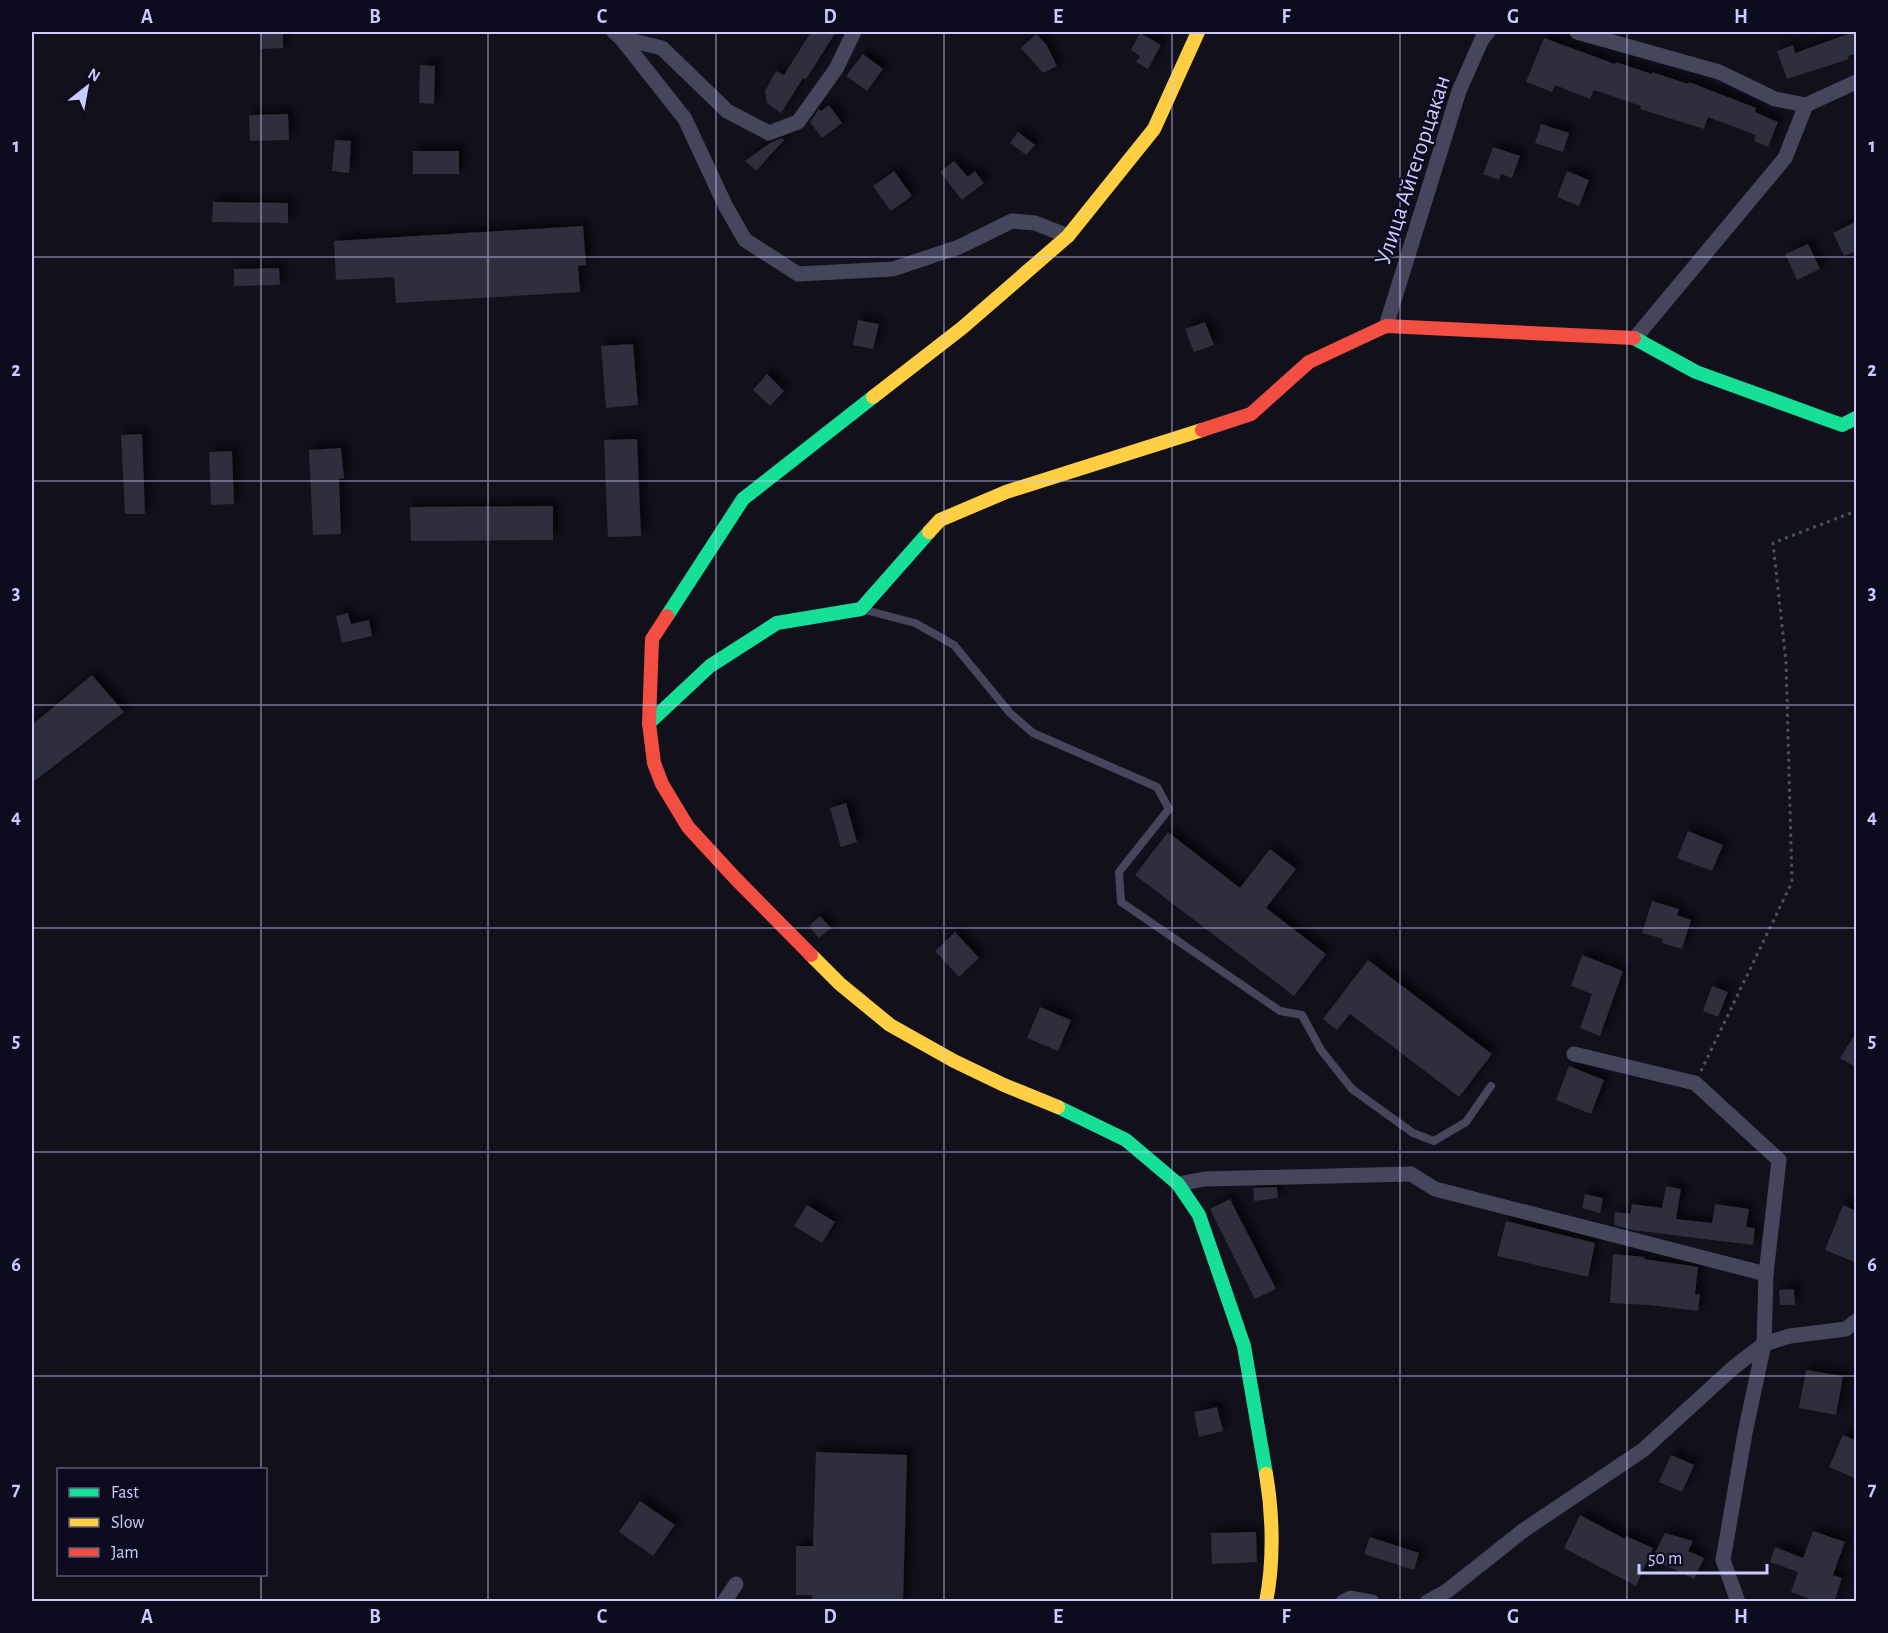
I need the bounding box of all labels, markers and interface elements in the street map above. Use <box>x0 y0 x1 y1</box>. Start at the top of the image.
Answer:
text: A <box>141 7 153 27</box>
text: B <box>369 7 381 27</box>
text: C <box>597 7 608 27</box>
text: D <box>823 7 837 27</box>
text: E <box>1053 7 1063 27</box>
text: F <box>1281 7 1291 27</box>
text: G <box>1507 7 1519 27</box>
text: H <box>1734 7 1748 27</box>
north arrow <box>57 57 117 117</box>
text: N <box>85 65 103 85</box>
street label: Улица Айгегорцакан <box>1371 72 1455 268</box>
text: 1 <box>12 136 20 156</box>
text: 1 <box>1868 136 1876 156</box>
text: 2 <box>11 360 21 380</box>
text: 2 <box>1867 360 1877 380</box>
text: 3 <box>12 583 20 603</box>
text: 3 <box>1868 583 1876 603</box>
text: 4 <box>11 807 21 827</box>
text: 4 <box>1867 807 1877 827</box>
text: 5 <box>12 1031 20 1051</box>
text: 5 <box>1868 1031 1876 1051</box>
text: 6 <box>11 1255 21 1275</box>
text: 6 <box>1867 1255 1877 1275</box>
legend <box>57 1468 267 1576</box>
text: 7 <box>12 1479 21 1499</box>
text: 7 <box>1868 1479 1877 1499</box>
text: Fast <box>111 1484 139 1502</box>
text: Slow <box>111 1514 144 1532</box>
scale bar <box>1639 1537 1766 1575</box>
text: Jam <box>111 1544 139 1562</box>
text: 50 m <box>1648 1550 1682 1568</box>
text: A <box>141 1607 153 1627</box>
text: B <box>369 1607 381 1627</box>
text: C <box>597 1607 608 1627</box>
text: D <box>823 1607 837 1627</box>
text: E <box>1053 1607 1063 1627</box>
text: F <box>1281 1607 1291 1627</box>
text: G <box>1507 1607 1519 1627</box>
text: H <box>1734 1607 1748 1627</box>

